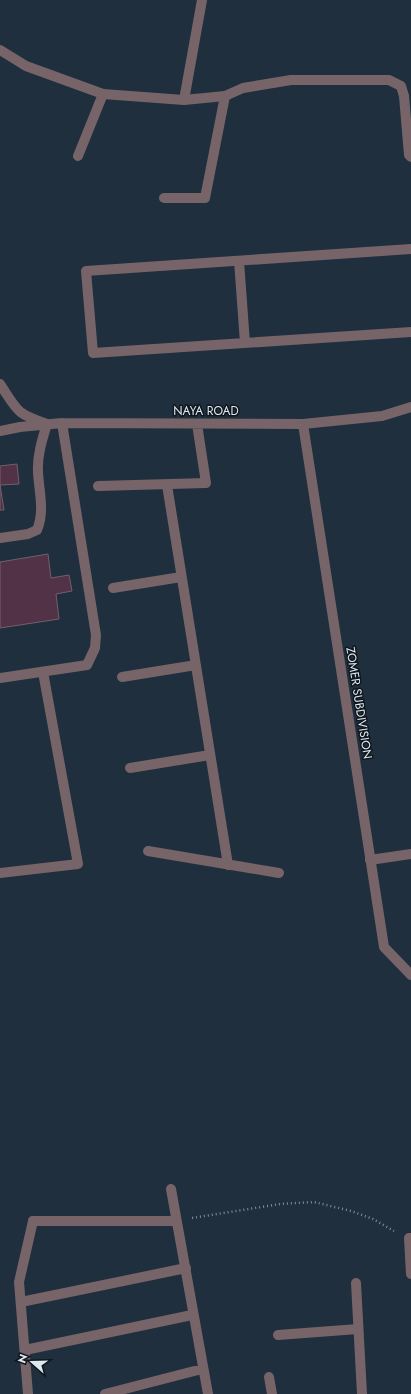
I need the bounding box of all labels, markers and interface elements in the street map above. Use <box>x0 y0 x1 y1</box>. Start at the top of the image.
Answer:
street label: NAYA ROAD <box>173 402 239 420</box>
street label: ZOMER SUBDIVISION <box>341 646 377 760</box>
north arrow <box>12 1342 52 1382</box>
text: N <box>14 1352 32 1365</box>

